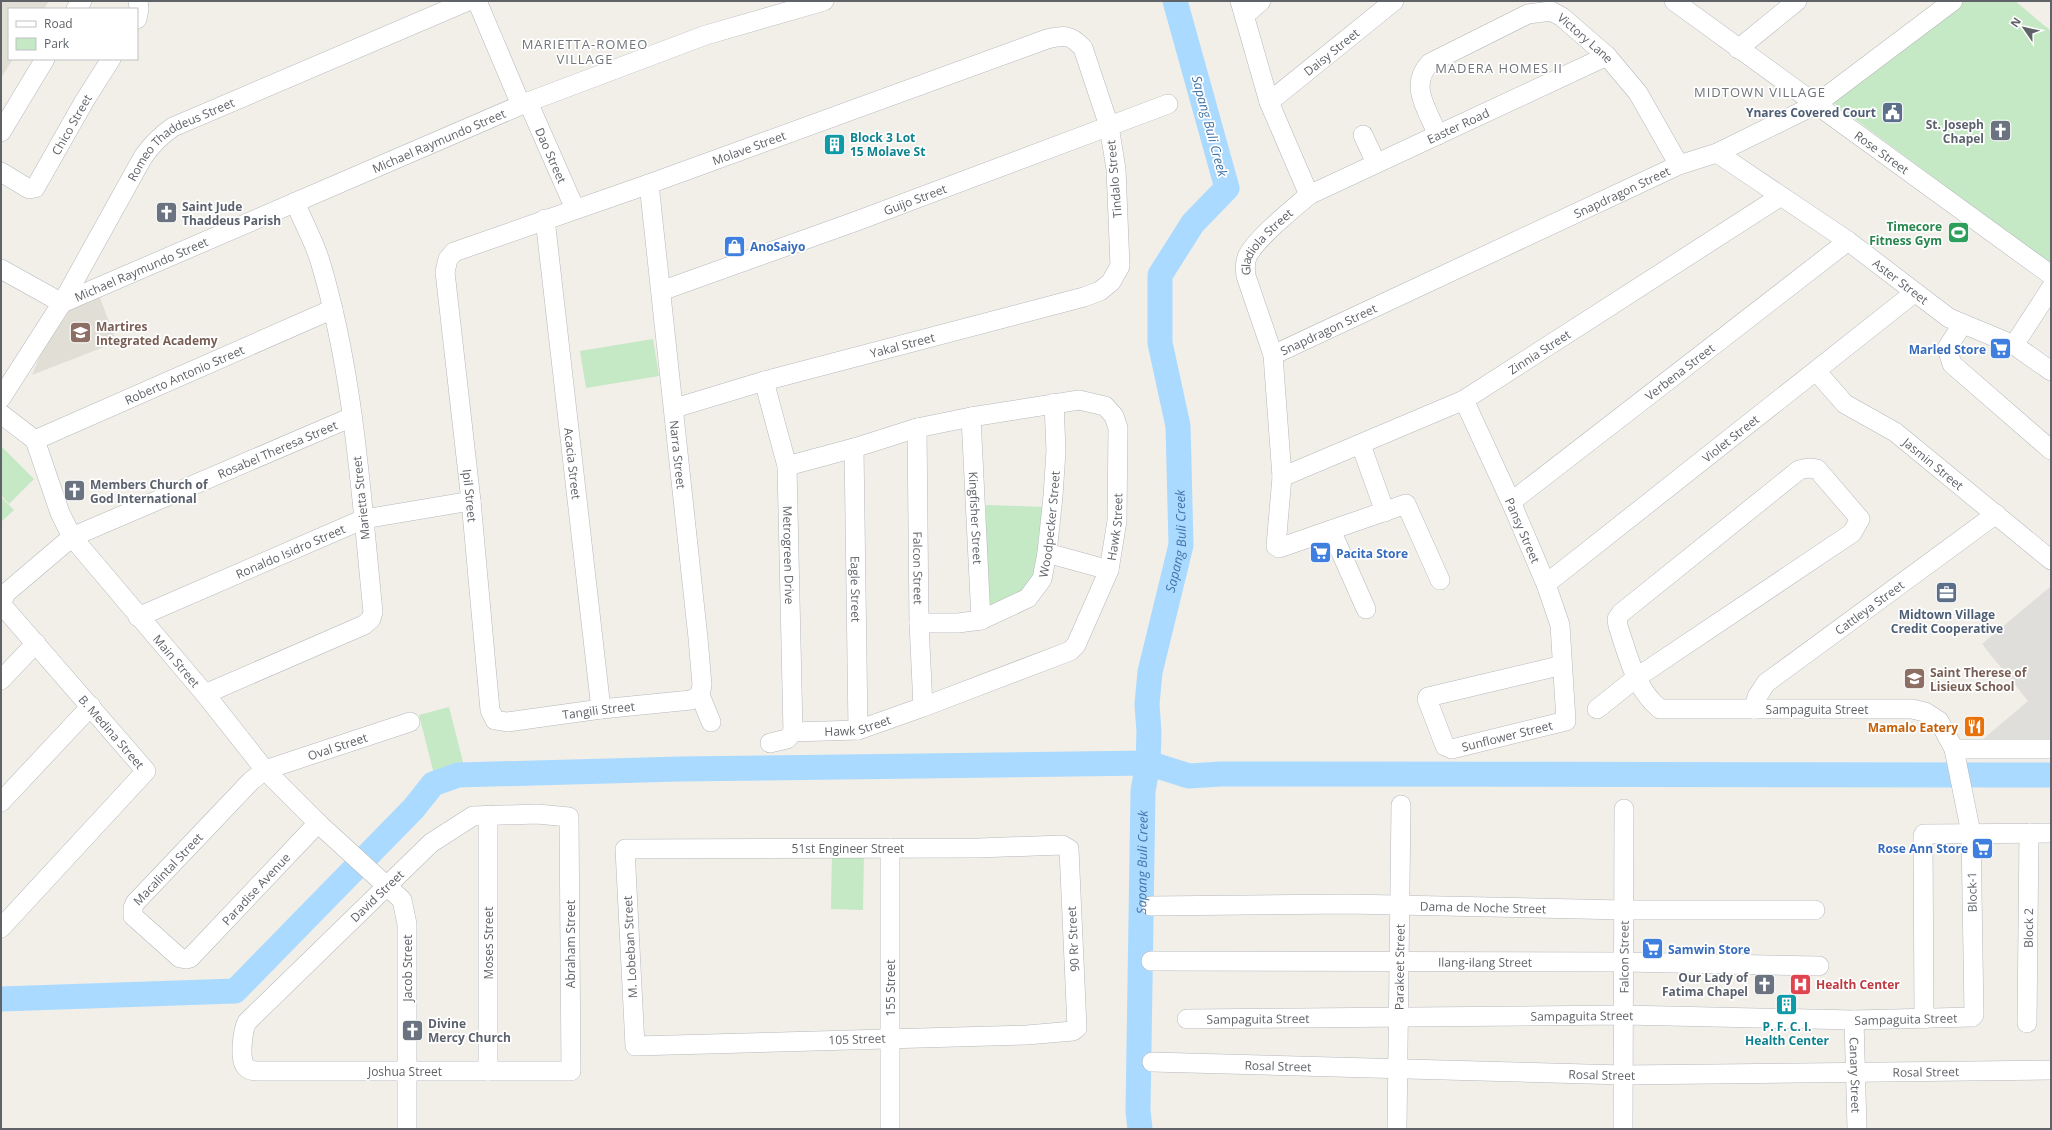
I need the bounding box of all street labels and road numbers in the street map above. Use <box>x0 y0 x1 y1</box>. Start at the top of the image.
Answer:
street label: Victory Lane <box>1554 9 1618 66</box>
street label: Daisy Street <box>1300 24 1363 79</box>
street label: Chico Street <box>47 91 95 158</box>
street label: Romeo Thaddeus Street <box>123 93 237 184</box>
street label: Michael Raymundo Street <box>369 104 508 177</box>
street label: Easter Road <box>1424 104 1492 147</box>
street label: Dao Street <box>532 125 571 186</box>
street label: Rose Street <box>1851 126 1913 178</box>
street label: Molave Street <box>710 127 788 169</box>
street label: Tindalo Street <box>1102 139 1126 219</box>
street label: Snapdragon Street <box>1571 162 1673 222</box>
street label: Guijo Street <box>881 180 949 219</box>
street label: Gladiola Street <box>1237 204 1296 276</box>
street label: Michael Raymundo Street <box>72 233 210 305</box>
street label: Aster Street <box>1869 254 1932 308</box>
street label: Snapdragon Street <box>1277 299 1379 359</box>
street label: Zinnia Street <box>1505 325 1574 378</box>
street label: Yakal Street <box>868 328 936 361</box>
street label: Verbena Street <box>1641 339 1718 404</box>
street label: Roberto Antonio Street <box>122 341 247 408</box>
street label: Violet Street <box>1698 410 1762 466</box>
street label: Rosabel Theresa Street <box>215 416 340 482</box>
street label: Narra Street <box>666 419 690 490</box>
street label: Acacia Street <box>560 427 585 500</box>
street label: Jasmin Street <box>1899 433 1967 494</box>
street label: Marietta Street <box>348 455 374 541</box>
street label: Ipil Street <box>459 468 481 523</box>
street label: Woodpecker Street <box>1034 470 1063 579</box>
street label: Kingfisher Street <box>965 471 987 565</box>
street label: Hawk Street <box>1102 493 1126 562</box>
street label: Pansy Street <box>1502 495 1545 566</box>
street label: Metrogreen Drive <box>779 505 799 605</box>
street label: Ronaldo Isidro Street <box>233 520 348 582</box>
street label: Falcon Street <box>910 531 927 605</box>
street label: Eagle Street <box>847 556 865 622</box>
street label: Cattleya Street <box>1831 576 1907 638</box>
street label: Main Street <box>149 631 204 691</box>
street label: B. Medina Street <box>75 691 149 772</box>
street label: Tangili Street <box>561 697 636 723</box>
street label: Sampaguita Street <box>1766 701 1868 718</box>
street label: Hawk Street <box>824 711 893 740</box>
street label: Sunflower Street <box>1460 716 1554 756</box>
street label: Oval Street <box>305 728 369 764</box>
street label: Macalintal Street <box>129 829 206 909</box>
street label: 51st Engineer Street <box>792 840 904 857</box>
street label: Paradise Avenue <box>218 849 294 929</box>
street label: David Street <box>347 866 407 926</box>
street label: Block-1 <box>1963 871 1981 913</box>
street label: M. Lobeban Street <box>619 895 641 999</box>
street label: Dama de Noche Street <box>1420 897 1546 917</box>
street label: Abraham Street <box>562 900 579 988</box>
street label: 90 Rr Street <box>1063 906 1083 972</box>
street label: Moses Street <box>480 907 497 979</box>
street label: Block 2 <box>2019 908 2037 948</box>
street label: Falcon Street <box>1615 921 1632 993</box>
street label: Parakeet Street <box>1390 924 1408 1010</box>
street label: Jacob Street <box>399 935 416 1002</box>
street label: Ilang-ilang Street <box>1438 953 1532 970</box>
street label: 155 Street <box>882 959 899 1017</box>
street label: Sampaguita Street <box>1530 1006 1634 1024</box>
street label: Sampaguita Street <box>1206 1009 1310 1027</box>
street label: Sampaguita Street <box>1854 1009 1958 1028</box>
street label: 105 Street <box>828 1030 886 1048</box>
street label: Canary Street <box>1846 1037 1865 1113</box>
street label: Rosal Street <box>1244 1056 1312 1075</box>
street label: Joshua Street <box>367 1063 442 1080</box>
street label: Rosal Street <box>1892 1063 1959 1080</box>
street label: Rosal Street <box>1568 1065 1635 1084</box>

